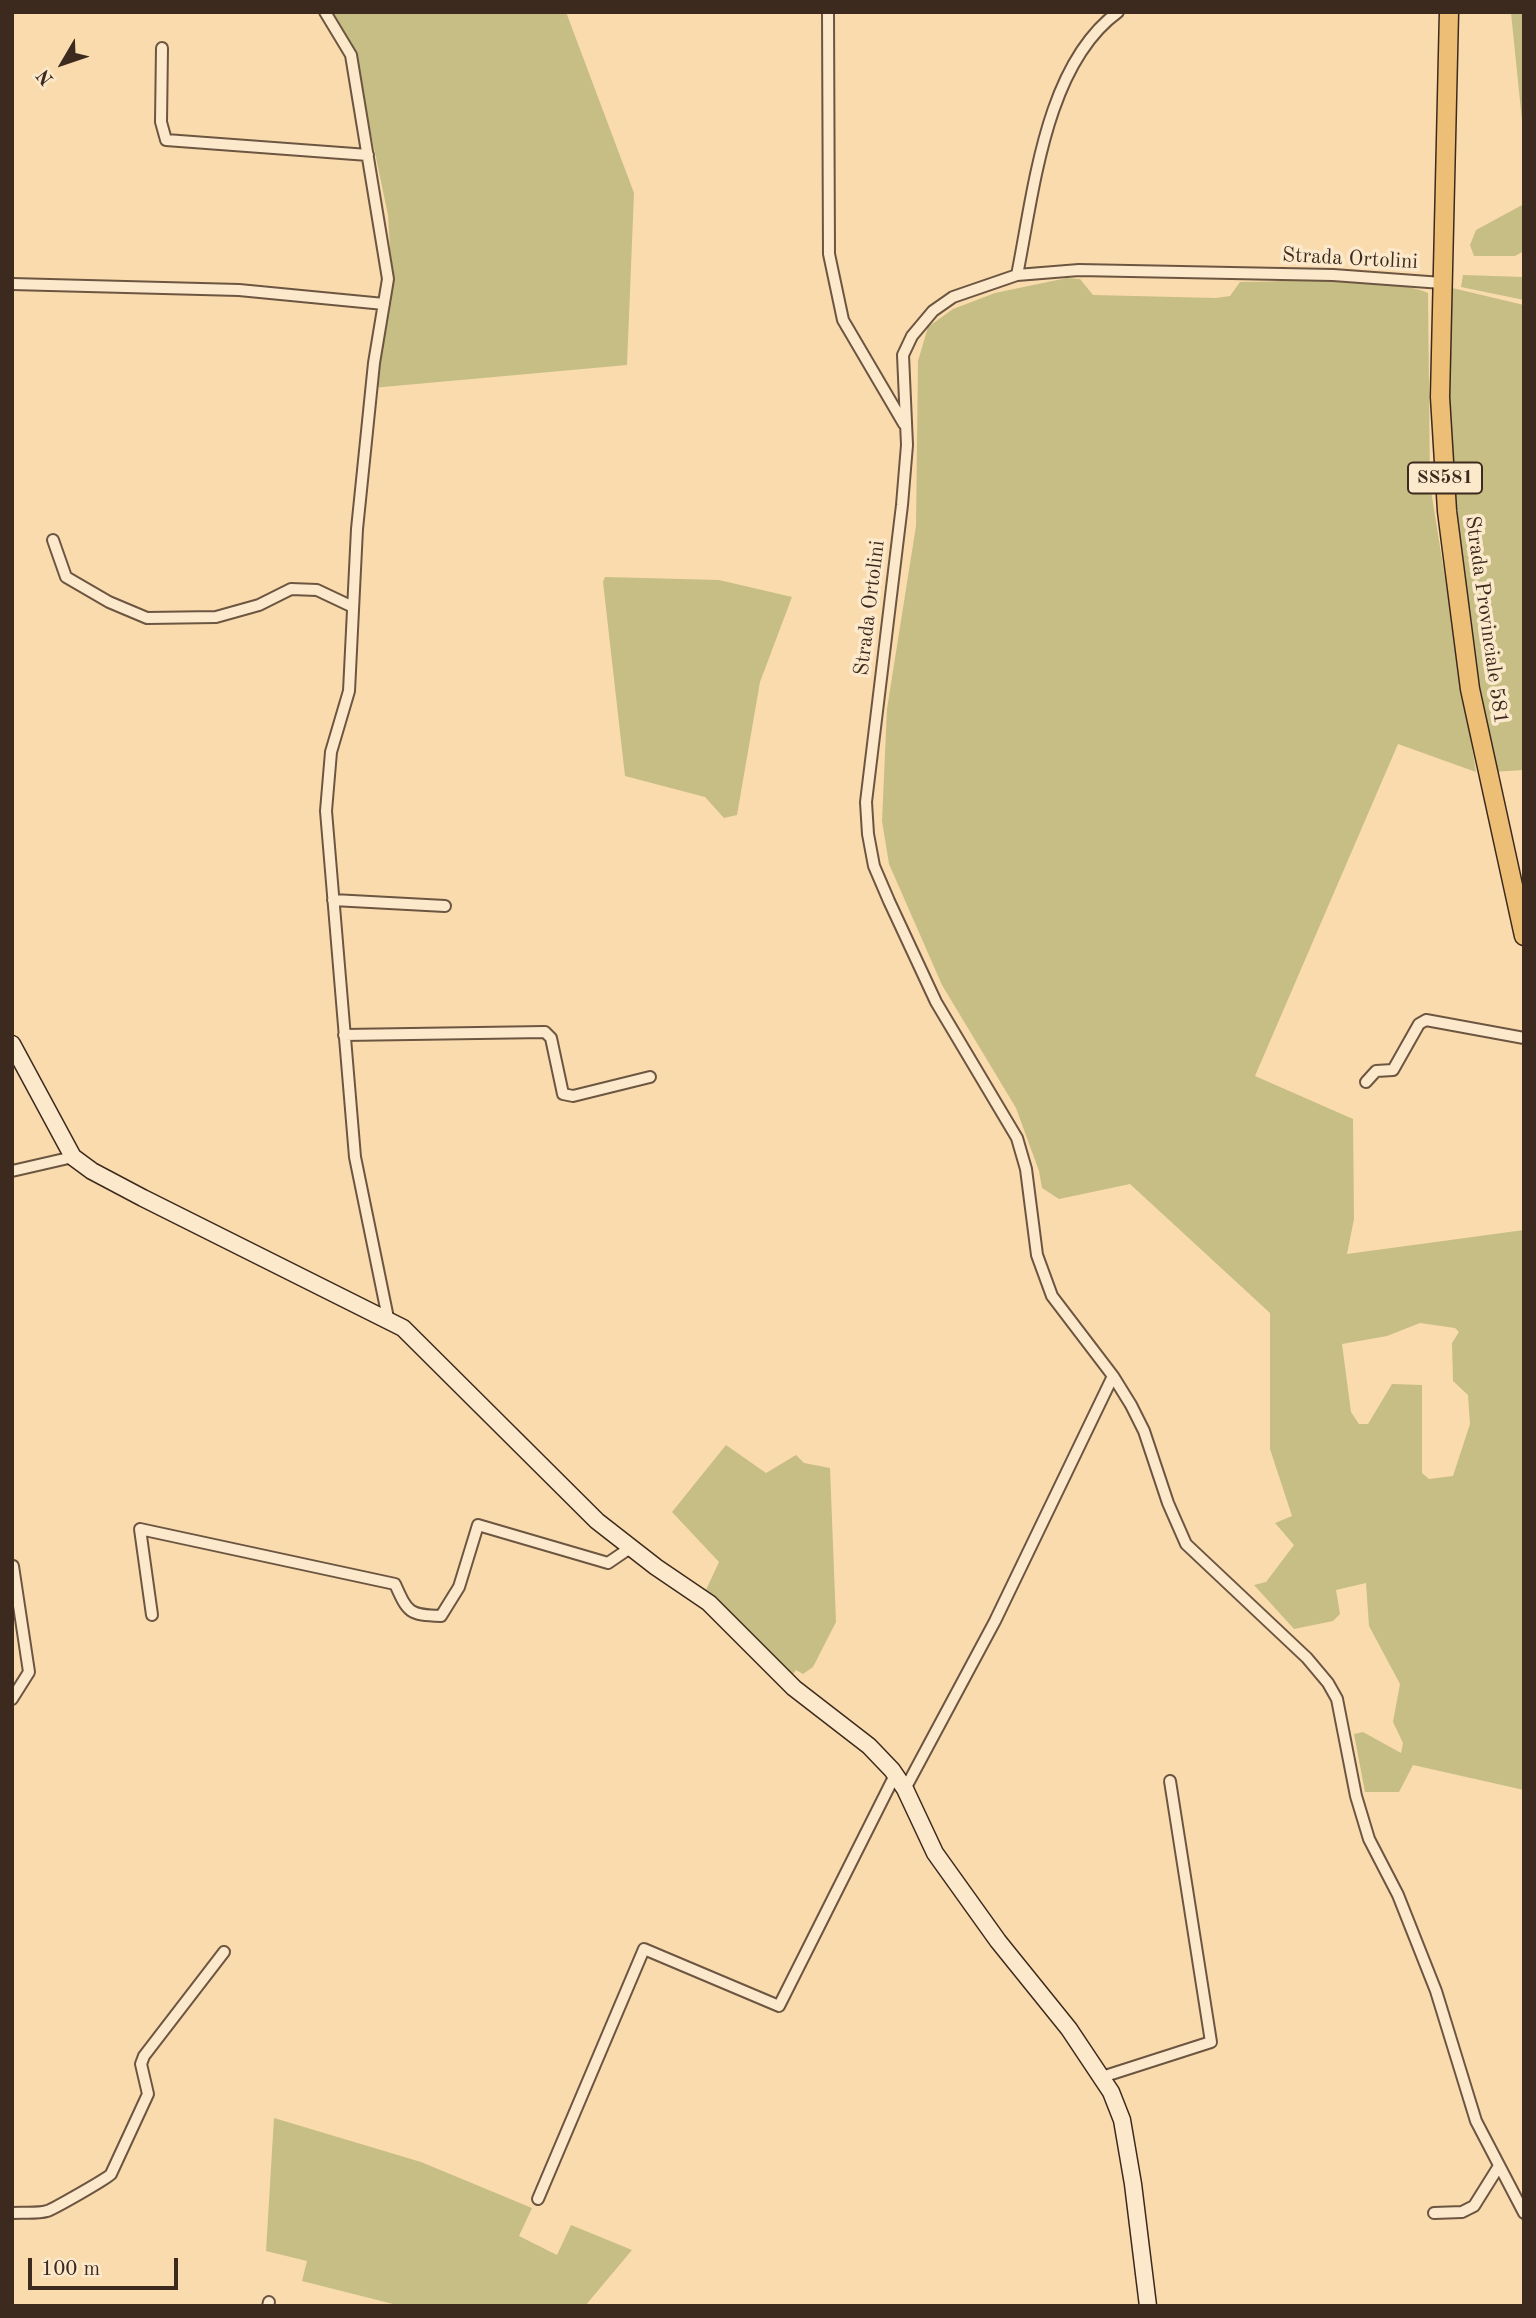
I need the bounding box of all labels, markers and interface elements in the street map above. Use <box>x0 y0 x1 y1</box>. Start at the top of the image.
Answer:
north arrow <box>28 28 98 98</box>
text: N <box>34 65 58 88</box>
street label: Strada Ortolini <box>1281 243 1419 275</box>
road number: SS581 <box>1408 463 1482 494</box>
street label: Strada Provinciale 581 <box>1459 514 1513 726</box>
street label: Strada Ortolini <box>849 539 891 677</box>
scale bar <box>32 2244 182 2288</box>
text: 100 m <box>41 2259 100 2280</box>

